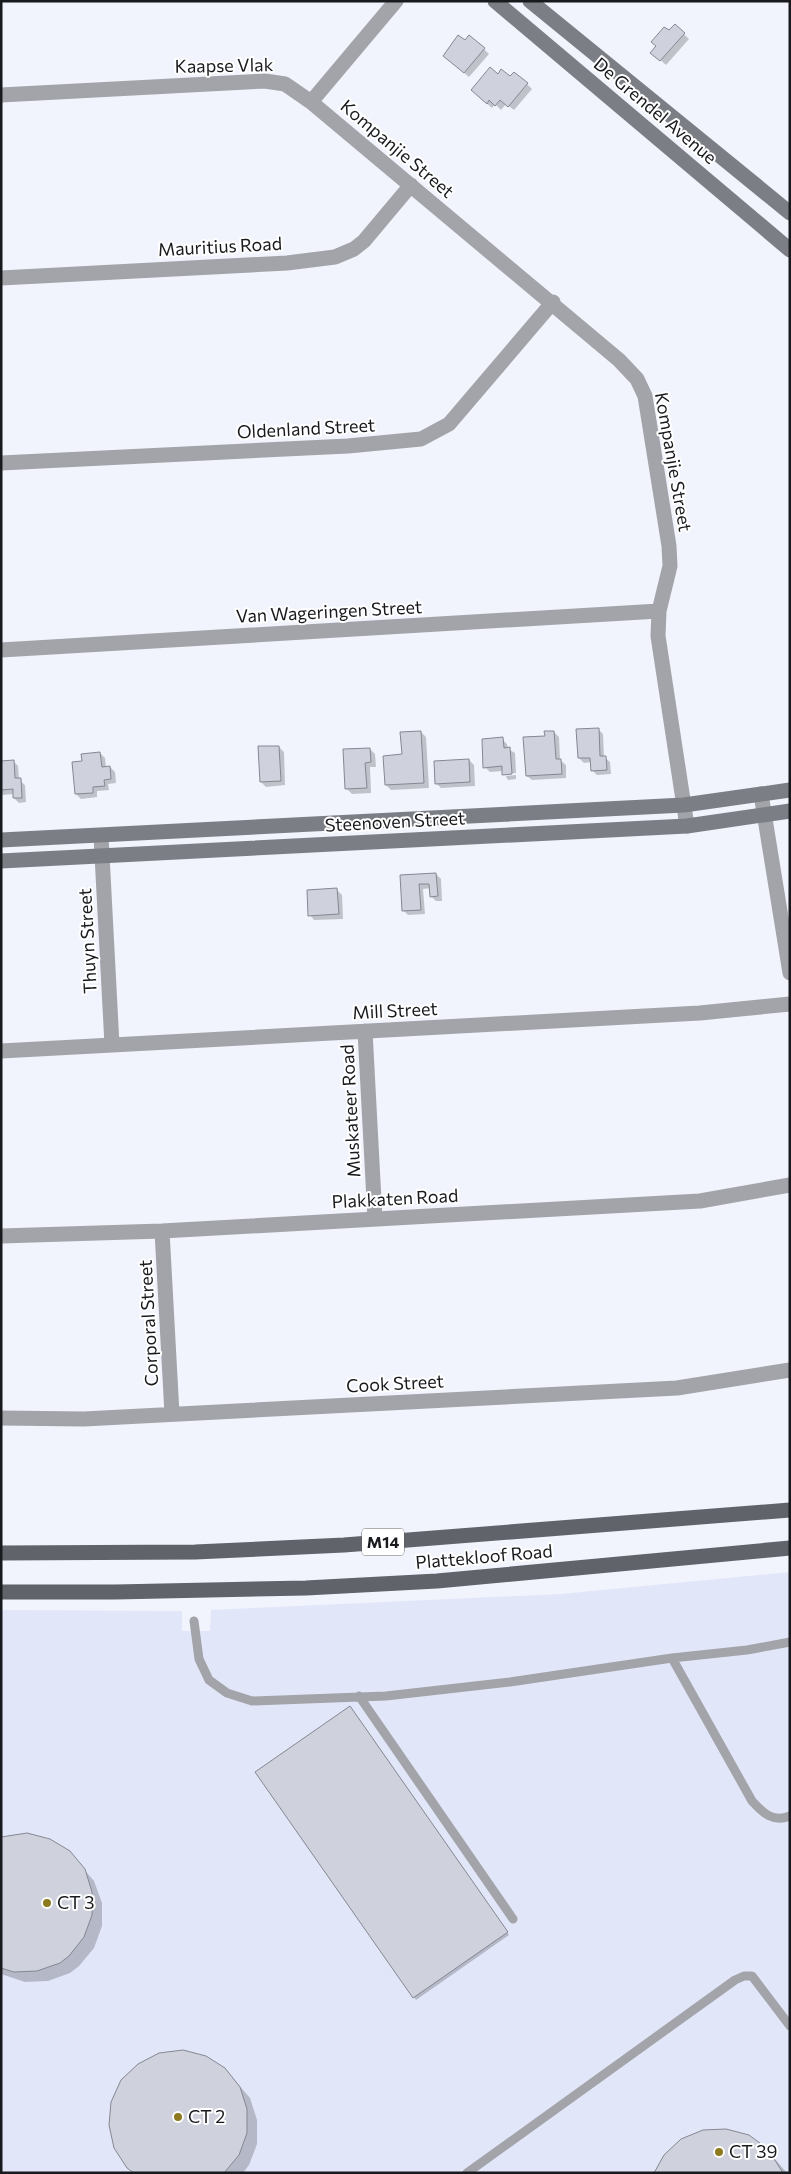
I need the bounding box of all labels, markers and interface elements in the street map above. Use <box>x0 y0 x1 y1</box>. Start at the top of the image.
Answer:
street label: De Grendel Avenue <box>590 52 722 168</box>
street label: Kaapse Vlak <box>174 53 274 77</box>
street label: Kompanjie Street <box>336 94 459 202</box>
street label: Mauritius Road <box>157 232 282 260</box>
street label: Kompanjie Street <box>651 390 697 533</box>
street label: Oldenland Street <box>236 413 376 443</box>
street label: Van Wageringen Street <box>235 595 423 627</box>
street label: Steenoven Street <box>324 806 466 836</box>
street label: Thuyn Street <box>73 888 101 994</box>
street label: Mill Street <box>352 997 438 1023</box>
street label: Muskateer Road <box>336 1044 364 1178</box>
street label: Plakkaten Road <box>331 1184 459 1212</box>
street label: Corporal Street <box>134 1259 162 1387</box>
street label: Cook Street <box>345 1369 444 1397</box>
road number: M14 <box>362 1528 404 1555</box>
street label: Plattekloof Road <box>414 1539 553 1573</box>
place label: CT 3 <box>57 1891 95 1913</box>
marker: CT 3 <box>41 1897 53 1909</box>
place label: CT 2 <box>188 2105 225 2127</box>
marker: CT 2 <box>172 2111 184 2123</box>
place label: CT 39 <box>729 2140 778 2162</box>
marker: CT 39 <box>713 2146 725 2158</box>

